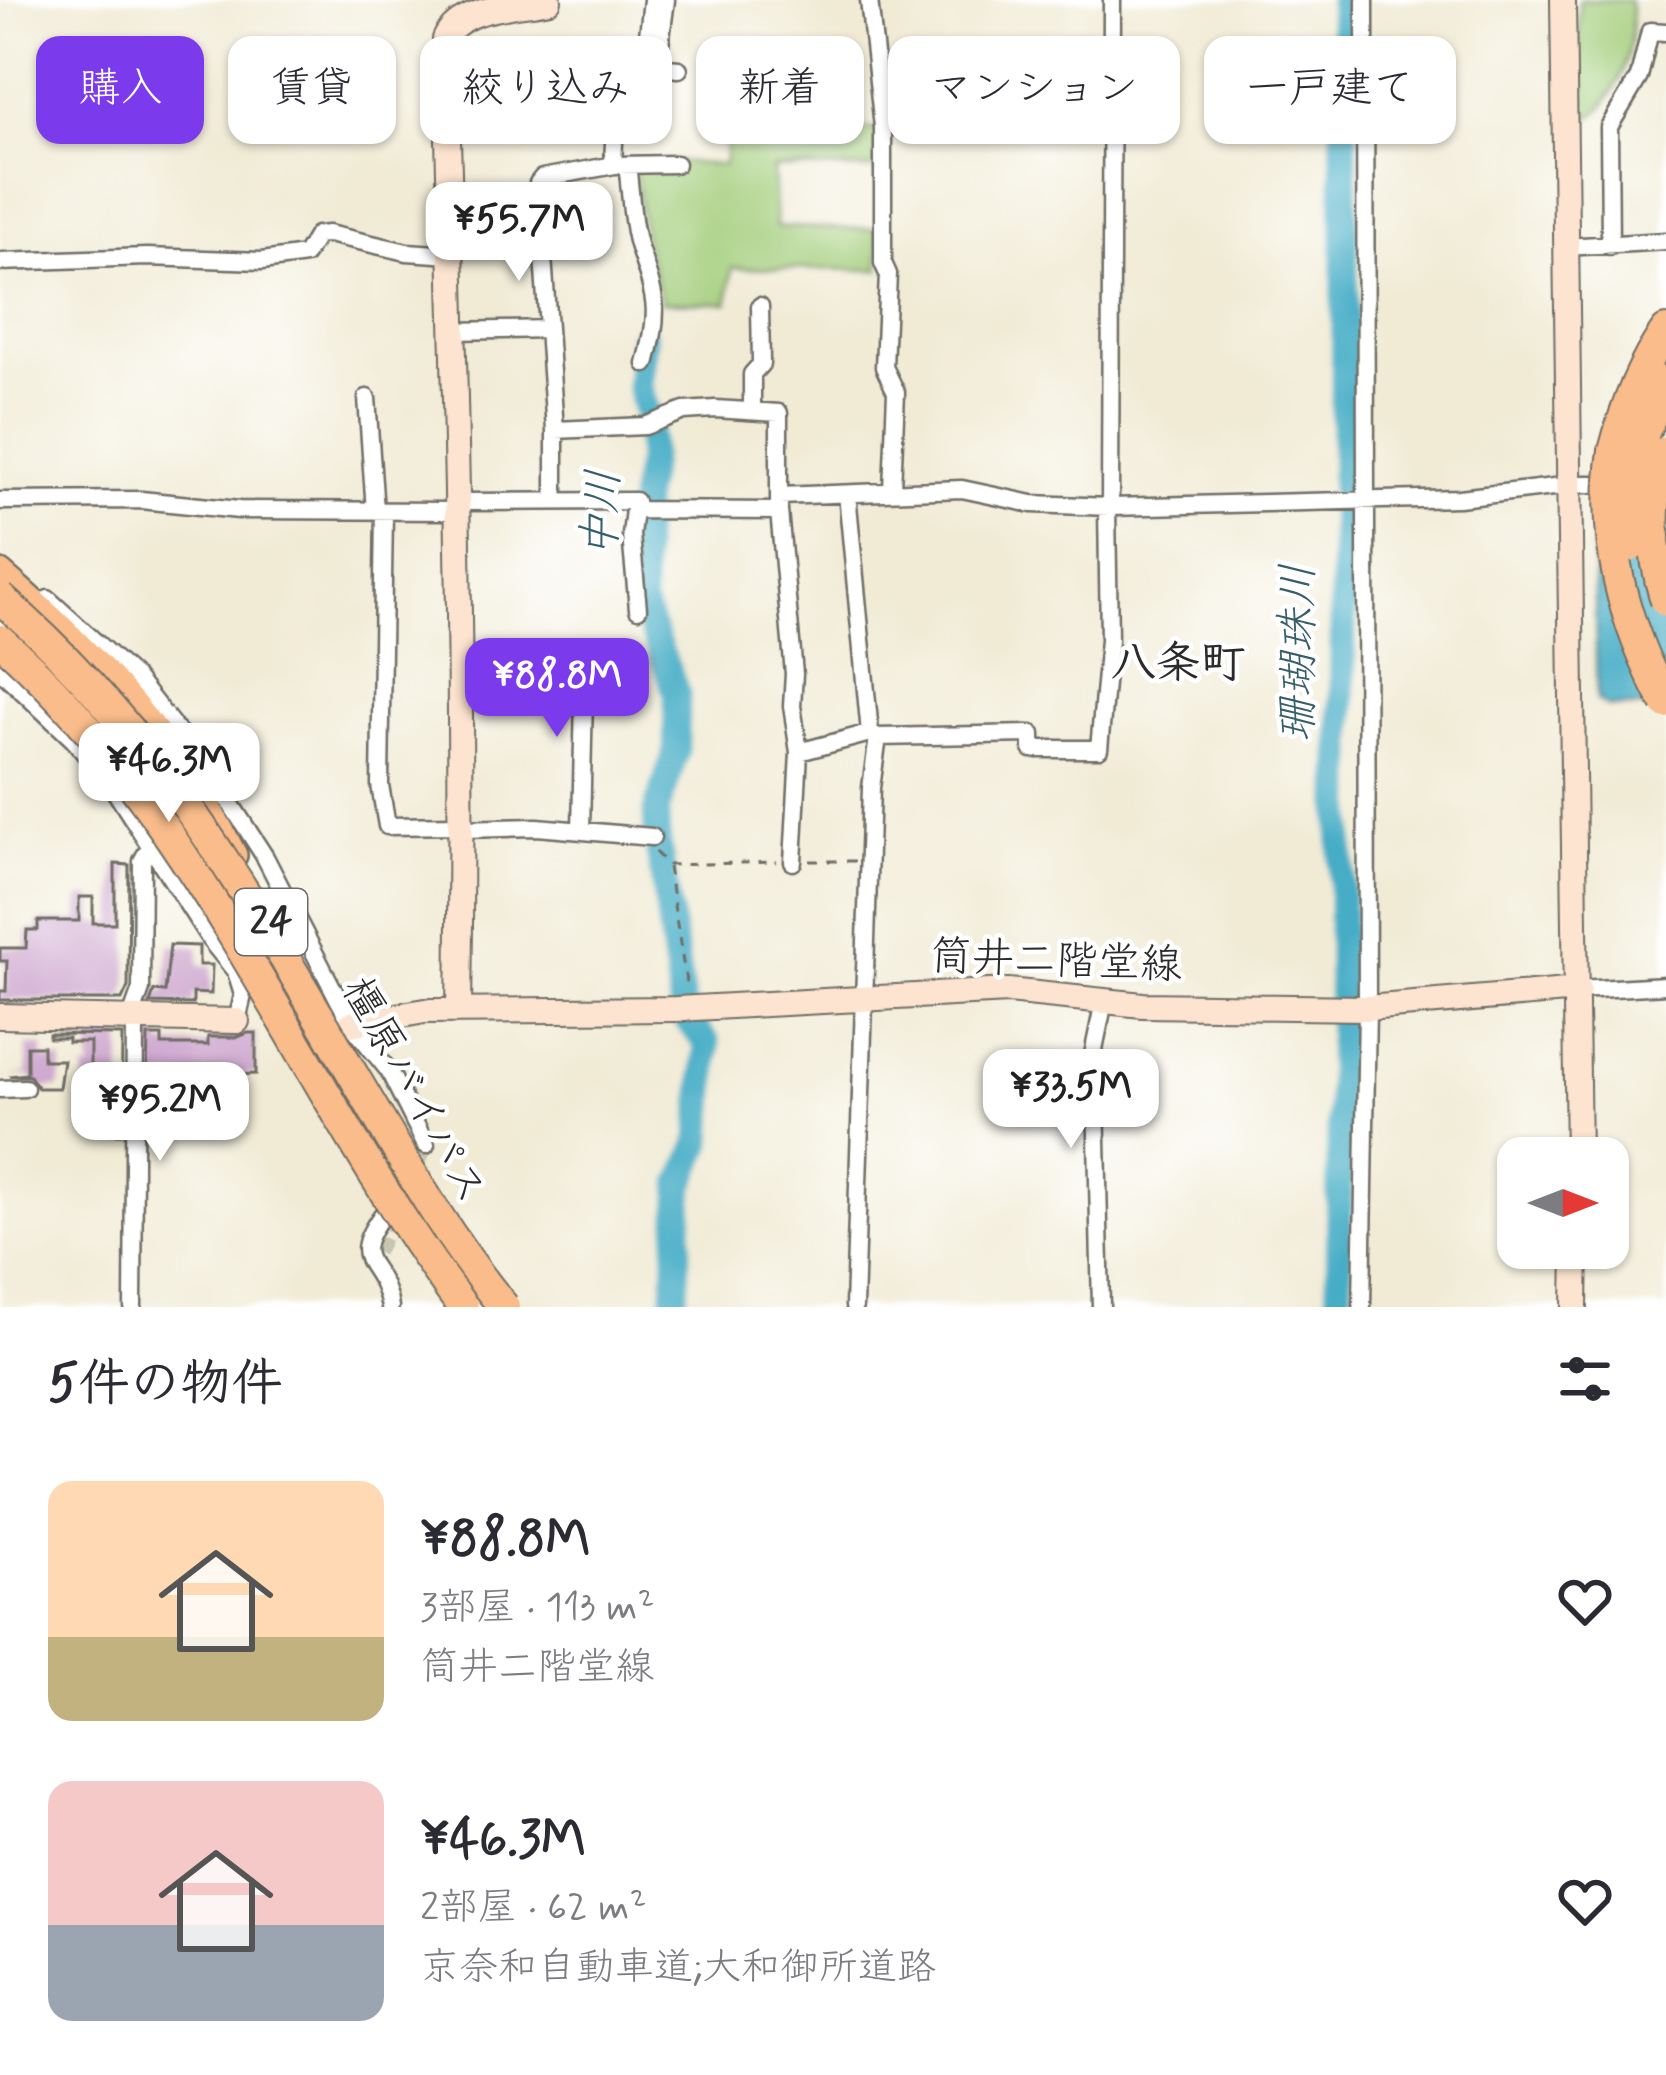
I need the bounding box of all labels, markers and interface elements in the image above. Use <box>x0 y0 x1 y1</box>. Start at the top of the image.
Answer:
chip: 購入 <box>36 36 204 144</box>
chip: 賃貸 <box>228 36 396 144</box>
chip: 絞り込み <box>420 36 672 144</box>
chip: 新着 <box>696 36 864 144</box>
chip: マンション <box>888 36 1180 144</box>
chip: 一戸建て <box>1204 36 1456 144</box>
pin: ¥55.7M <box>421 182 617 284</box>
text: ¥55.7M <box>453 195 585 246</box>
water label: 中川 <box>571 468 635 560</box>
water label: 珊瑚珠川 <box>1270 563 1329 743</box>
district label: 八条町 <box>1110 635 1246 694</box>
pin: ¥88.8M <box>459 638 655 740</box>
text: ¥88.8M <box>492 651 622 702</box>
pin: ¥46.3M <box>71 723 267 825</box>
text: ¥46.3M <box>106 736 232 787</box>
road number: 24 <box>235 889 307 955</box>
street label: 筒井二階堂線 <box>929 930 1183 994</box>
street label: 橿原バイパス <box>328 968 498 1214</box>
pin: ¥33.5M <box>973 1049 1169 1151</box>
pin: ¥95.2M <box>62 1062 258 1164</box>
text: ¥33.5M <box>1010 1062 1132 1113</box>
text: ¥95.2M <box>98 1075 222 1126</box>
north arrow <box>1497 1137 1629 1269</box>
map controls <box>1497 1137 1629 1269</box>
icon: filters <box>1552 1346 1618 1412</box>
text: 5件の物件 <box>48 1352 283 1418</box>
text: ¥88.8M <box>420 1508 590 1574</box>
icon: home <box>144 1529 288 1673</box>
icon: heart <box>1552 1568 1618 1634</box>
text: 3部屋 · 113 m² <box>420 1583 655 1634</box>
text: 筒井二階堂線 <box>420 1643 654 1694</box>
text: ¥46.3M <box>420 1808 586 1874</box>
icon: home <box>144 1829 288 1973</box>
icon: heart <box>1552 1868 1618 1934</box>
text: 2部屋 · 62 m² <box>420 1883 647 1934</box>
text: 京奈和自動車道;大和御所道路 <box>420 1943 936 1994</box>

